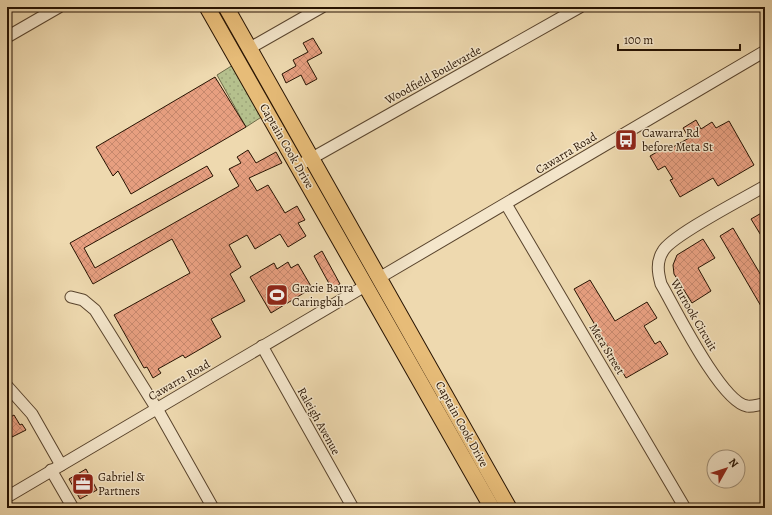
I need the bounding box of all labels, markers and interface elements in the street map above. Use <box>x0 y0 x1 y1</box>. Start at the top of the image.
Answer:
scale bar <box>618 26 740 52</box>
text: 100 m <box>624 32 653 48</box>
street label: Woodfield Boulevarde <box>381 42 484 109</box>
street label: Captain Cook Drive <box>256 100 318 192</box>
place label: Cawarra Rd before Meta St <box>642 125 713 155</box>
bus stop icon: Cawarra Rd before Meta St <box>613 127 639 153</box>
street label: Cawarra Road <box>532 128 600 178</box>
street label: Wurrook Circuit <box>666 275 721 354</box>
place label: Gracie Barra Caringbah <box>292 280 354 310</box>
sports icon: Gracie Barra Caringbah <box>264 282 290 308</box>
street label: Meta Street <box>586 321 628 377</box>
street label: Cawarra Road <box>145 356 213 404</box>
street label: Captain Cook Drive <box>432 378 492 470</box>
street label: Raleigh Avenue <box>294 384 344 458</box>
north arrow <box>706 449 746 489</box>
text: N <box>725 455 742 471</box>
place label: Gabriel & Partners <box>98 469 145 499</box>
office icon: Gabriel & Partners <box>70 471 96 497</box>

